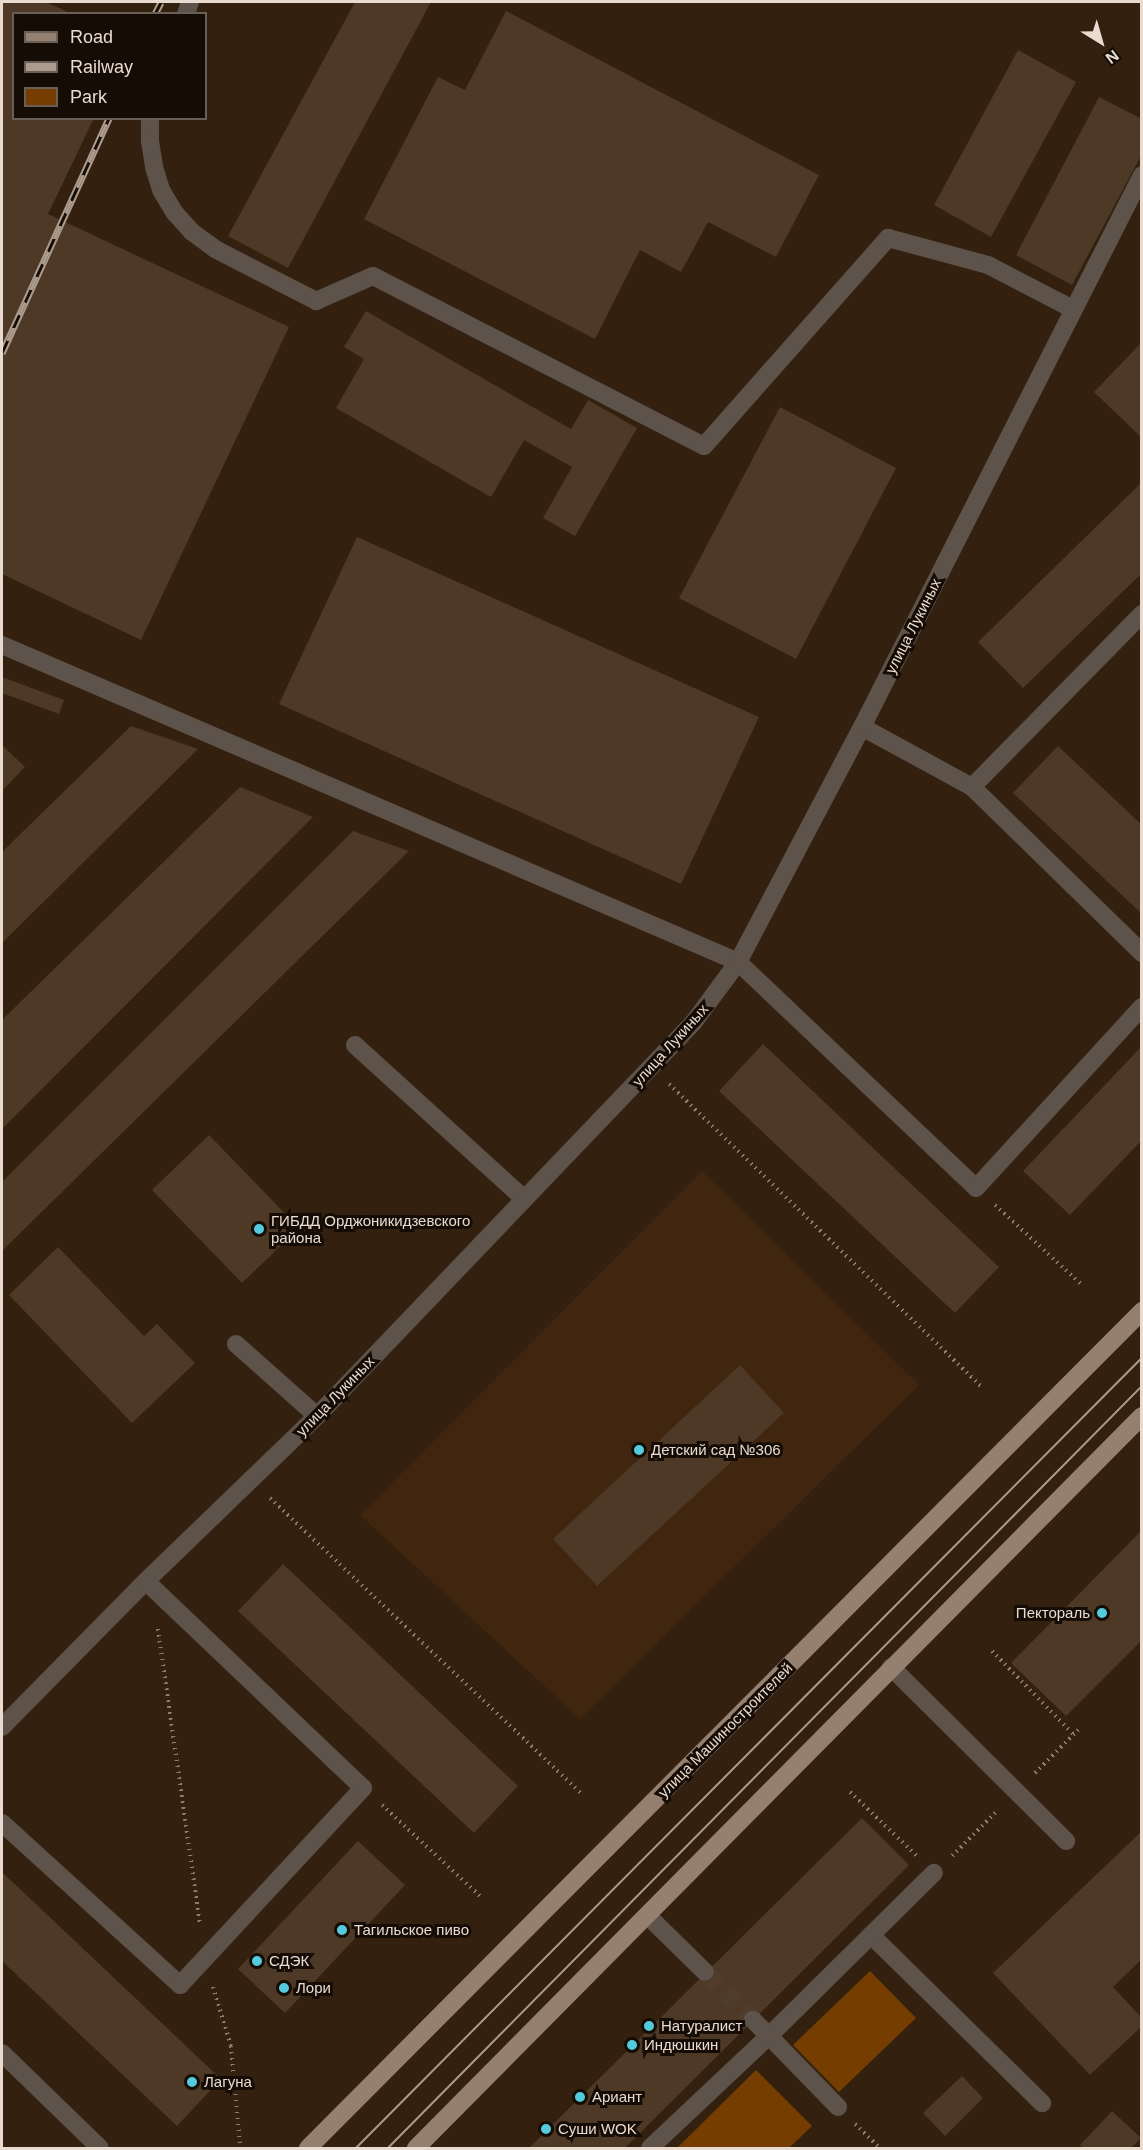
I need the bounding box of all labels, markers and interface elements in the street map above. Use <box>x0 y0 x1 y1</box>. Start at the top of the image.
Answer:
legend <box>12 12 207 120</box>
north arrow <box>1071 12 1131 72</box>
text: Road <box>70 27 113 47</box>
text: N <box>1102 47 1122 67</box>
text: Railway <box>70 57 133 77</box>
text: Park <box>70 87 107 107</box>
street label: улица Лукиных <box>881 575 945 677</box>
street label: улица Лукиных <box>628 1000 712 1090</box>
place label: ГИБДД Орджоникидзевского района <box>271 1211 470 1246</box>
marker: ГИБДД Орджоникидзевского района <box>252 1222 266 1236</box>
street label: улица Лукиных <box>292 1352 378 1440</box>
place label: Детский сад №306 <box>651 1441 781 1459</box>
marker: Детский сад №306 <box>632 1443 646 1457</box>
place label: Пектораль <box>1016 1604 1090 1622</box>
marker: Пектораль <box>1095 1606 1109 1620</box>
street label: улица Машиностроителей <box>654 1659 796 1801</box>
place label: Тагильское пиво <box>354 1921 469 1939</box>
marker: Тагильское пиво <box>335 1923 349 1937</box>
place label: СДЭК <box>269 1952 309 1970</box>
marker: СДЭК <box>250 1954 264 1968</box>
place label: Лори <box>296 1979 331 1997</box>
marker: Лори <box>277 1981 291 1995</box>
place label: Натуралист <box>661 2017 742 2035</box>
marker: Натуралист <box>642 2019 656 2033</box>
place label: Индюшкин <box>644 2036 718 2054</box>
marker: Индюшкин <box>625 2038 639 2052</box>
place label: Лагуна <box>204 2073 252 2091</box>
marker: Лагуна <box>185 2075 199 2089</box>
place label: Ариант <box>592 2088 642 2106</box>
marker: Ариант <box>573 2090 587 2104</box>
place label: Суши WOK <box>558 2120 637 2138</box>
marker: Суши WOK <box>539 2122 553 2136</box>

